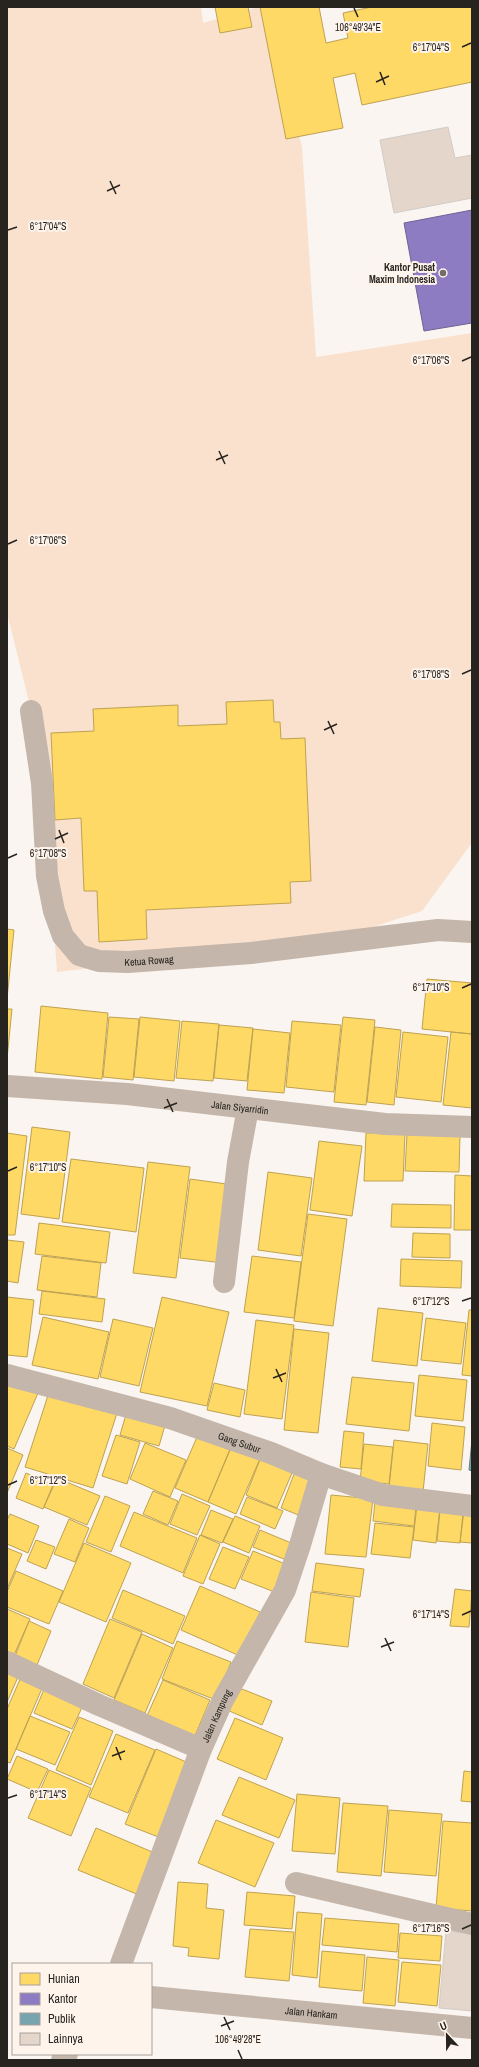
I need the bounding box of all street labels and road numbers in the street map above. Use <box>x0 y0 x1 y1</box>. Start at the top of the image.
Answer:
street label: Ketua Rowag <box>124 952 174 969</box>
street label: Jalan Siyarridin <box>211 1097 269 1117</box>
street label: Gang Subur <box>216 1429 263 1456</box>
street label: Jalan Kampung <box>198 1686 234 1744</box>
street label: Jalan Hankam <box>285 2003 338 2021</box>

